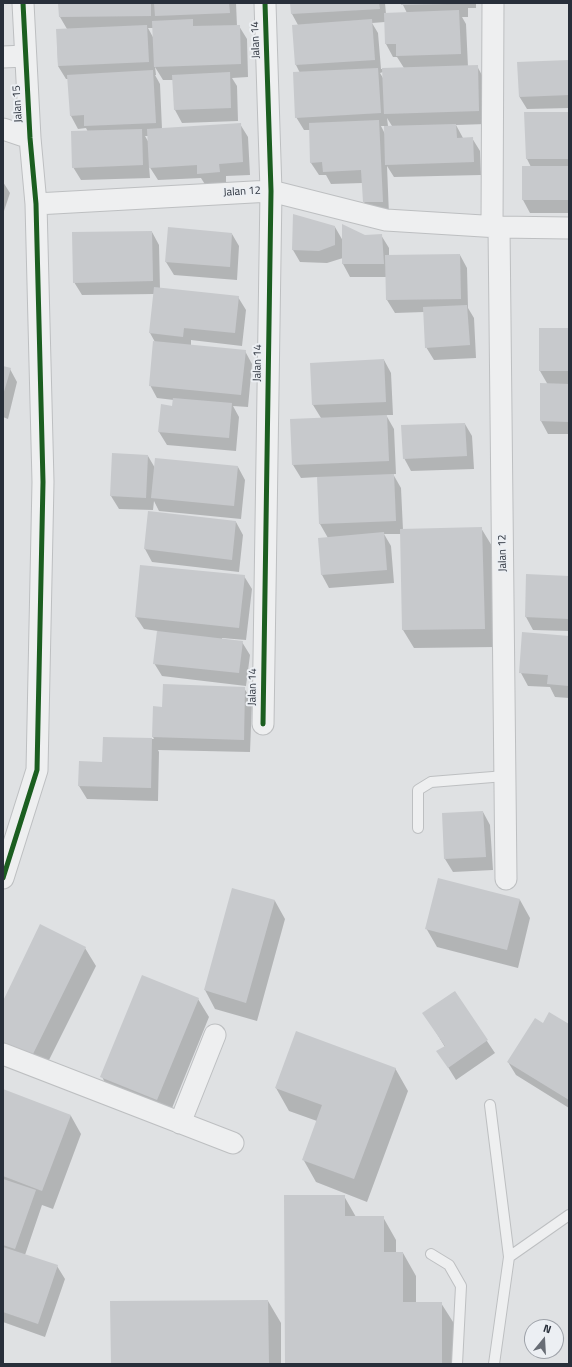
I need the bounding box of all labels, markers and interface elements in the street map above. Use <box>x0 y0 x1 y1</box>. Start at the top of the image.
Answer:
street label: Jalan 14 <box>249 21 263 59</box>
street label: Jalan 15 <box>10 85 26 123</box>
street label: Jalan 12 <box>223 184 261 200</box>
street label: Jalan 14 <box>251 344 265 382</box>
street label: Jalan 12 <box>496 534 510 572</box>
street label: Jalan 14 <box>246 668 260 706</box>
north arrow <box>524 1319 564 1359</box>
text: N <box>541 1320 553 1337</box>

